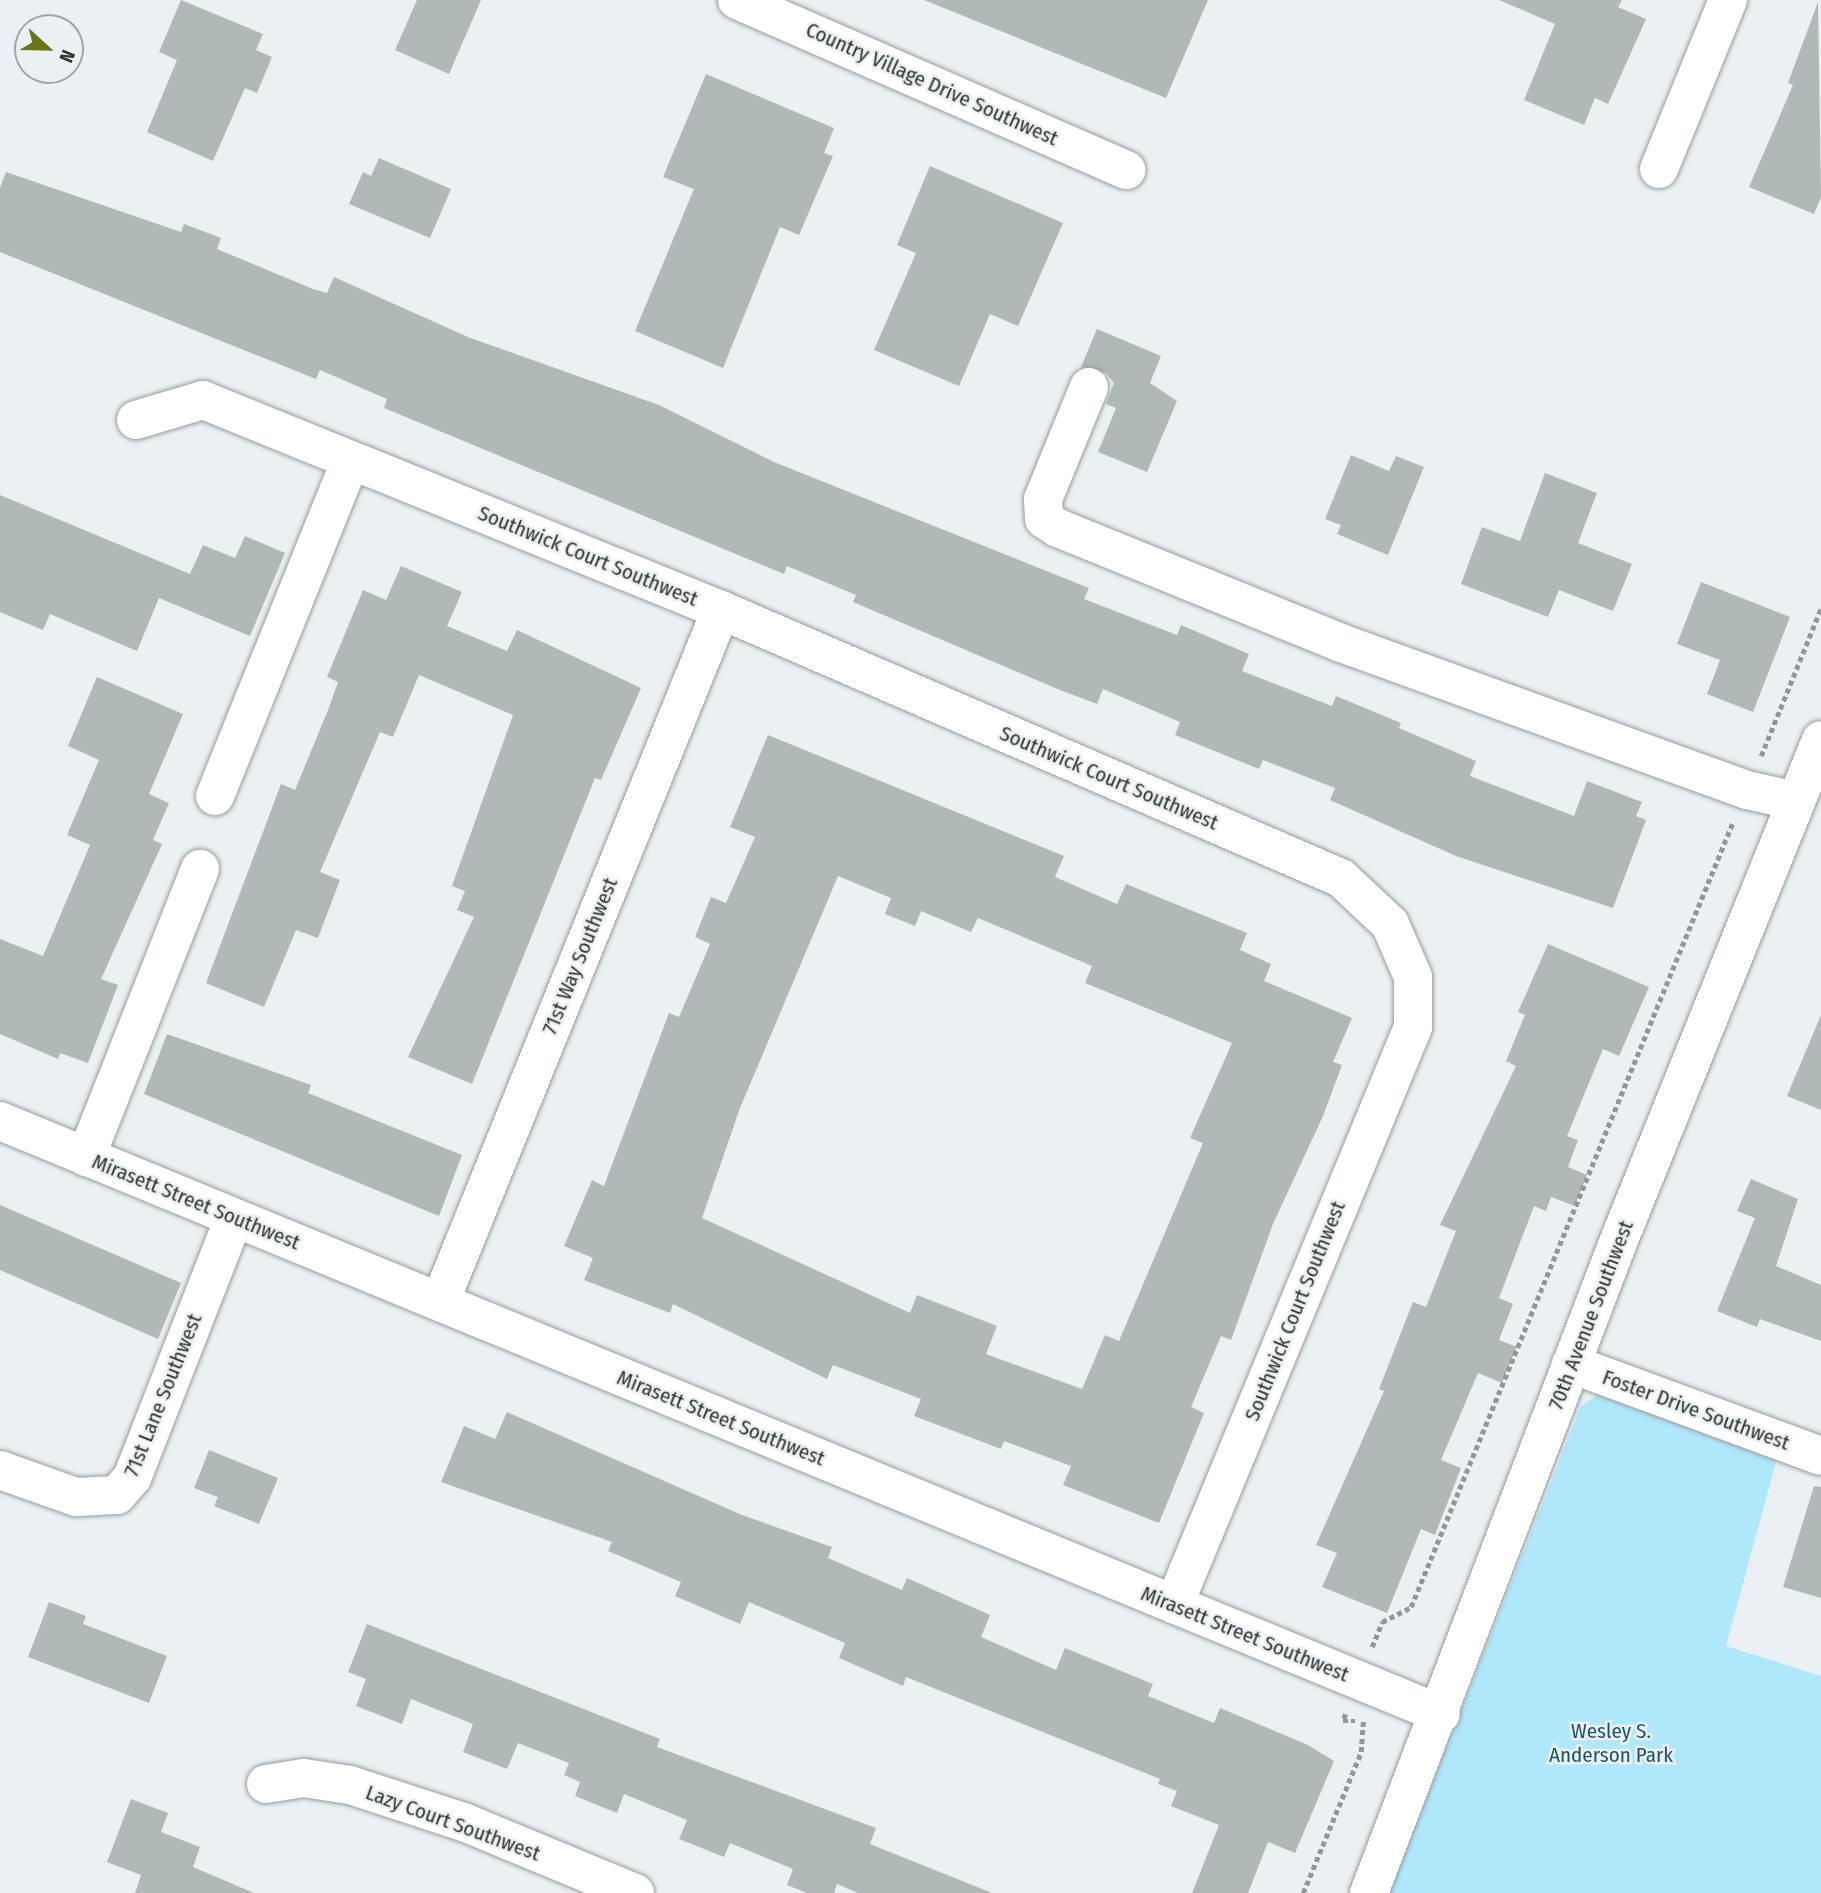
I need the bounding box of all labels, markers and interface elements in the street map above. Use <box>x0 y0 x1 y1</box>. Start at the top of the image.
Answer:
north arrow <box>14 14 84 84</box>
street label: Country Village Drive Southwest <box>802 17 1062 151</box>
text: N <box>54 47 80 66</box>
street label: Southwick Court Southwest <box>474 500 702 612</box>
street label: Southwick Court Southwest <box>996 721 1222 835</box>
street label: 71st Way Southwest <box>537 874 623 1038</box>
street label: Mirasett Street Southwest <box>88 1149 304 1255</box>
street label: Southwick Court Southwest <box>1239 1197 1351 1425</box>
street label: 70th Avenue Southwest <box>1543 1217 1639 1413</box>
street label: 71st Lane Southwest <box>119 1310 207 1480</box>
street label: Foster Drive Southwest <box>1599 1364 1793 1456</box>
street label: Mirasett Street Southwest <box>613 1365 829 1471</box>
street label: Mirasett Street Southwest <box>1137 1581 1353 1687</box>
park label: Wesley S. Anderson Park <box>1549 1718 1673 1768</box>
street label: Lazy Court Southwest <box>362 1780 544 1866</box>

